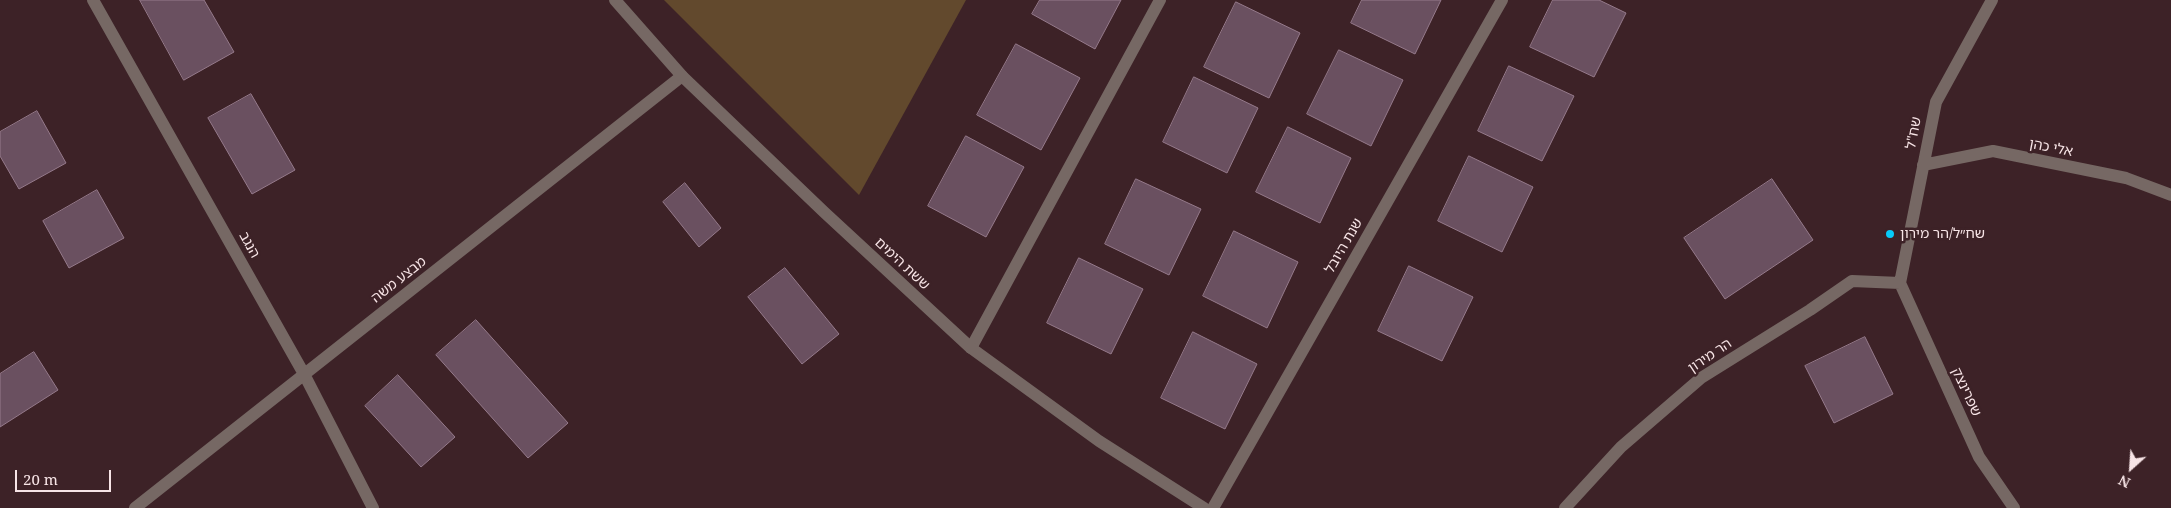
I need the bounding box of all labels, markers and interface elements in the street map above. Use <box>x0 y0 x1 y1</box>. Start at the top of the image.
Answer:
street label: שח"ל <box>1903 115 1925 151</box>
street label: אלי כהן <box>2028 136 2074 160</box>
street label: שנת היובל <box>1321 215 1367 277</box>
place label: שח״ל/הר מירון <box>1900 226 1985 242</box>
marker: שח״ל/הר מירון <box>1884 228 1896 240</box>
street label: הנגב <box>235 229 263 261</box>
street label: ששת הימים <box>871 234 933 294</box>
street label: מבצע משה <box>368 253 430 307</box>
street label: הר מירון <box>1685 335 1735 377</box>
street label: שפרינצק <box>1947 365 1985 419</box>
north arrow <box>2106 443 2156 493</box>
scale bar <box>18 460 114 492</box>
text: 20 m <box>23 469 58 489</box>
text: N <box>2115 471 2133 493</box>

